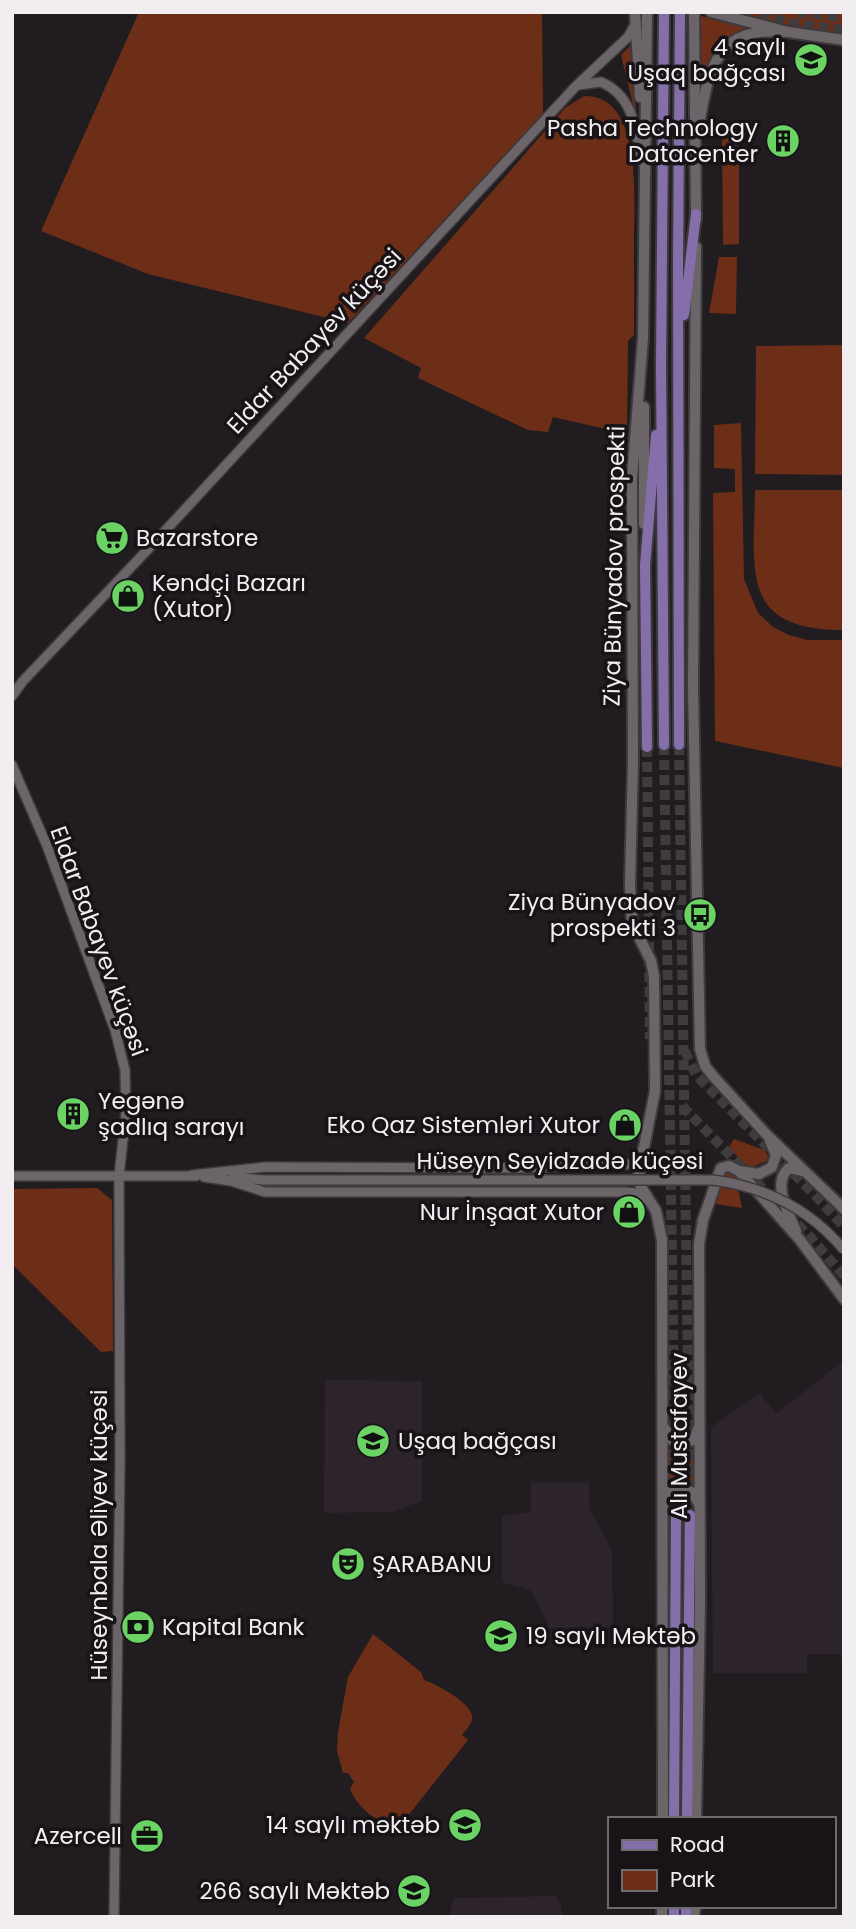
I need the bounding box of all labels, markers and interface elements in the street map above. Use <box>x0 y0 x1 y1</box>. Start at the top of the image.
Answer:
place label: 4 saylı Uşaq bağçası <box>627 31 786 89</box>
school or university icon: 4 saylı Uşaq bağçası <box>792 41 830 79</box>
place label: Pasha Technology Datacenter <box>547 112 758 170</box>
building icon: Pasha Technology Datacenter <box>764 122 802 160</box>
street label: Eldar Babayev küçəsi <box>220 241 408 441</box>
street label: Ziya Bünyadov prospekti <box>596 425 632 707</box>
supermarket icon: Bazarstore <box>93 519 131 557</box>
place label: Bazarstore <box>136 522 258 554</box>
place label: Kəndçi Bazarı (Xutor) <box>152 567 306 625</box>
shop icon: Kəndçi Bazarı (Xutor) <box>109 577 147 615</box>
street label: Eldar Babayev küçəsi <box>42 821 156 1061</box>
place label: Ziya Bünyadov prospekti 3 <box>508 886 676 944</box>
bus stop icon: Ziya Bünyadov prospekti 3 <box>681 896 719 934</box>
place label: Yegənə şadlıq sarayı <box>98 1085 244 1143</box>
building icon: Yegənə şadlıq sarayı <box>54 1095 92 1133</box>
shop icon: Eko Qaz Sistemləri Xutor <box>606 1106 644 1144</box>
place label: Eko Qaz Sistemləri Xutor <box>327 1109 600 1141</box>
street label: Hüseyn Seyidzadə küçəsi <box>416 1145 704 1177</box>
shop icon: Nur İnşaat Xutor <box>610 1193 648 1231</box>
place label: Nur İnşaat Xutor <box>420 1196 604 1228</box>
street label: Alı Mustafayev <box>663 1353 695 1519</box>
street label: Hüseynbala Əliyev küçəsi <box>83 1389 115 1681</box>
school or university icon: Uşaq bağçası <box>354 1422 392 1460</box>
place label: Uşaq bağçası <box>398 1425 557 1457</box>
theatre icon: ŞARABANU <box>329 1545 367 1583</box>
place label: ŞARABANU <box>372 1548 492 1580</box>
bank icon: Kapital Bank <box>119 1608 157 1646</box>
place label: Kapital Bank <box>162 1611 305 1643</box>
school or university icon: 19 saylı Məktəb <box>482 1617 520 1655</box>
place label: 19 saylı Məktəb <box>526 1620 696 1652</box>
school or university icon: 14 saylı məktəb <box>446 1806 484 1844</box>
place label: 14 saylı məktəb <box>266 1809 440 1841</box>
office icon: Azercell <box>128 1817 166 1855</box>
legend <box>608 1817 835 1908</box>
place label: Azercell <box>34 1820 122 1852</box>
text: Road <box>670 1830 725 1859</box>
text: Park <box>670 1865 715 1894</box>
school or university icon: 266 saylı Məktəb <box>395 1872 433 1910</box>
place label: 266 saylı Məktəb <box>199 1875 390 1907</box>

